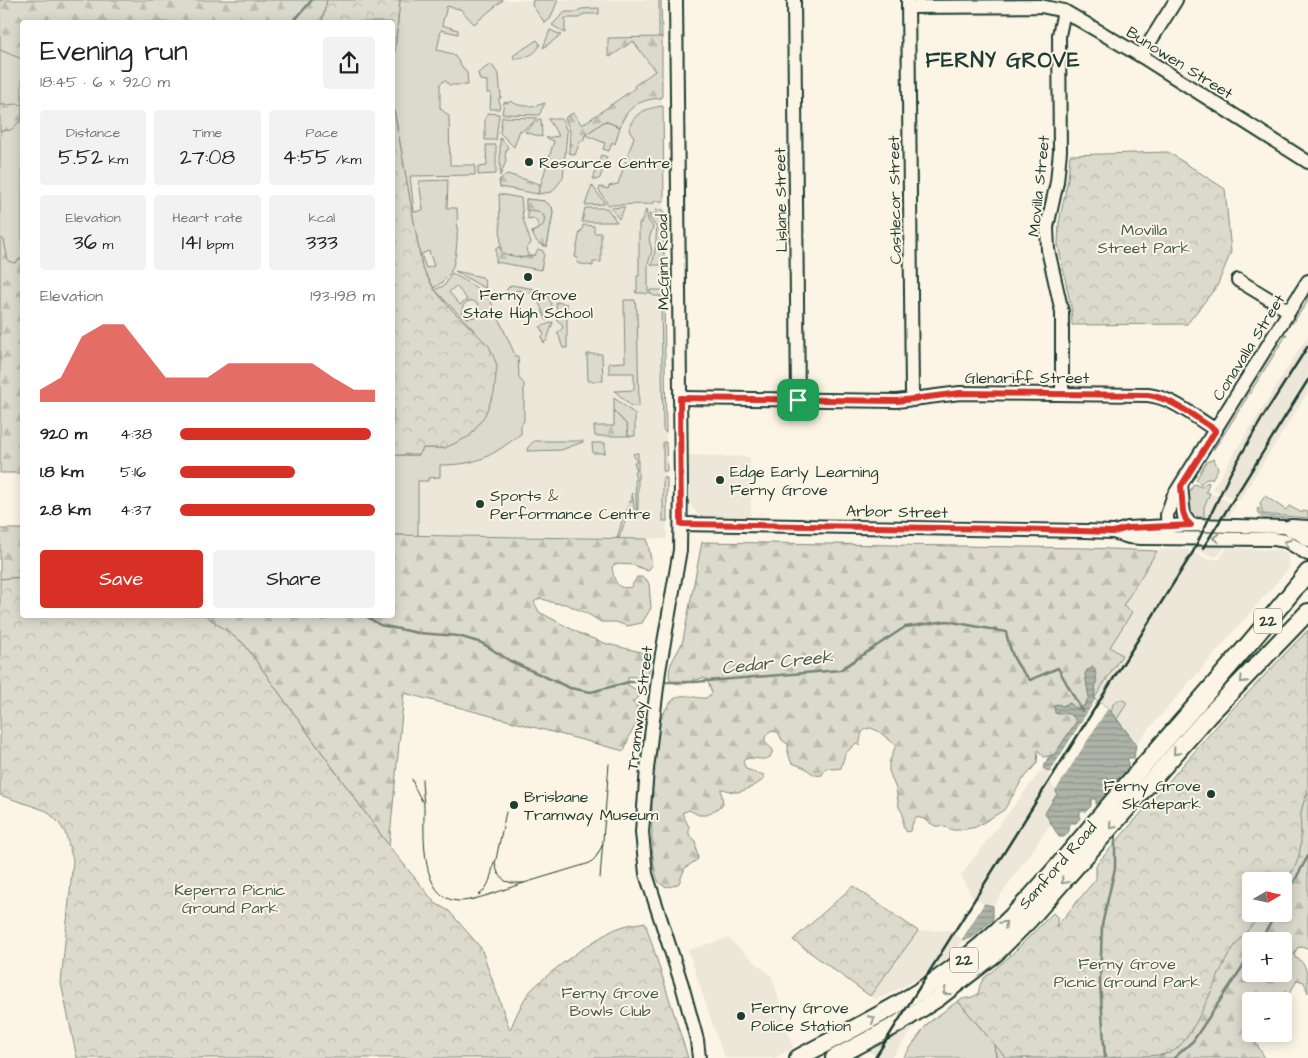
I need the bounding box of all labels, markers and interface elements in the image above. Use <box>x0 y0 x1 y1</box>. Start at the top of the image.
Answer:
street label: Bunowen Street <box>1122 21 1237 105</box>
text: Evening run <box>40 32 188 71</box>
button: share <box>323 37 375 89</box>
district label: FERNY GROVE <box>926 46 1080 75</box>
text: 18:45 · 6 × 920 m <box>40 71 170 93</box>
text: Distance <box>66 123 120 143</box>
text: Time <box>193 123 222 143</box>
text: Pace <box>306 123 338 143</box>
street label: Movilla Street <box>1023 134 1055 238</box>
street label: Castlecor Street <box>883 135 907 265</box>
text: 5.52 <box>58 143 103 172</box>
text: 27:08 <box>180 143 235 172</box>
text: 4:55 <box>282 143 330 172</box>
street label: Lislane Street <box>769 147 793 252</box>
text: km <box>103 150 128 170</box>
text: /km <box>330 150 361 170</box>
place label: Resource Centre <box>539 152 671 174</box>
marker: Resource Centre <box>523 156 535 168</box>
text: Elevation <box>66 208 121 228</box>
text: Heart rate <box>172 208 243 228</box>
text: kcal <box>308 208 335 228</box>
street label: McGinn Road <box>651 214 675 310</box>
park label: Movilla Street Park <box>1098 219 1191 259</box>
text: 36 <box>73 228 97 257</box>
text: 141 <box>182 228 201 257</box>
text: 333 <box>306 228 338 257</box>
text: m <box>97 235 113 255</box>
text: bpm <box>201 235 233 255</box>
marker: Ferny Grove State High School <box>522 271 534 283</box>
place label: Ferny Grove State High School <box>463 284 593 325</box>
text: Elevation <box>40 285 103 307</box>
text: 193–198 m <box>310 285 375 307</box>
street label: Conavalla Street <box>1207 290 1291 405</box>
street label: Glenariff Street <box>965 367 1090 389</box>
pin <box>777 379 819 421</box>
icon: arrive <box>784 386 812 414</box>
text: 920 m <box>40 423 87 445</box>
text: 4:38 <box>120 423 152 445</box>
text: 1.8 km <box>40 461 83 483</box>
text: 5:16 <box>120 461 146 483</box>
place label: Edge Early Learning Ferny Grove <box>730 461 879 502</box>
marker: Edge Early Learning Ferny Grove <box>714 474 726 486</box>
place label: Sports & Performance Centre <box>490 485 651 525</box>
marker: Sports & Performance Centre <box>474 498 486 510</box>
text: 2.8 km <box>40 499 90 521</box>
text: 4:37 <box>120 499 152 521</box>
street label: Arbor Street <box>846 500 949 524</box>
one-way arrow <box>1212 533 1220 543</box>
one-way arrow <box>1283 539 1292 549</box>
button: Save <box>40 550 203 608</box>
button: Share <box>213 550 375 608</box>
road number: 22 <box>1254 608 1282 634</box>
street label: Tramway Street <box>621 644 660 772</box>
water label: Cedar Creek <box>720 644 835 681</box>
one-way arrow <box>1240 674 1249 683</box>
one-way arrow <box>1173 746 1182 755</box>
place label: Ferny Grove Skatepark <box>1103 775 1201 815</box>
place label: Brisbane Tramway Museum <box>524 786 659 827</box>
marker: Ferny Grove Skatepark <box>1205 788 1217 800</box>
marker: Brisbane Tramway Museum <box>508 799 520 811</box>
street label: Samford Road <box>1014 817 1102 914</box>
one-way arrow <box>1109 820 1118 829</box>
north arrow <box>1242 872 1292 922</box>
map controls <box>1242 872 1292 1042</box>
one-way arrow <box>1061 876 1070 885</box>
park label: Keperra Picnic Ground Park <box>174 879 286 919</box>
one-way arrow <box>998 921 1007 930</box>
button: + <box>1242 932 1292 982</box>
road number: 22 <box>950 948 978 972</box>
park label: Ferny Grove Picnic Ground Park <box>1054 953 1200 993</box>
park label: Ferny Grove Bowls Club <box>561 982 659 1022</box>
one-way arrow <box>942 986 952 995</box>
button: − <box>1242 992 1292 1042</box>
place label: Ferny Grove Police Station <box>751 997 851 1037</box>
marker: Ferny Grove Police Station <box>735 1010 747 1022</box>
one-way arrow <box>867 1015 876 1025</box>

